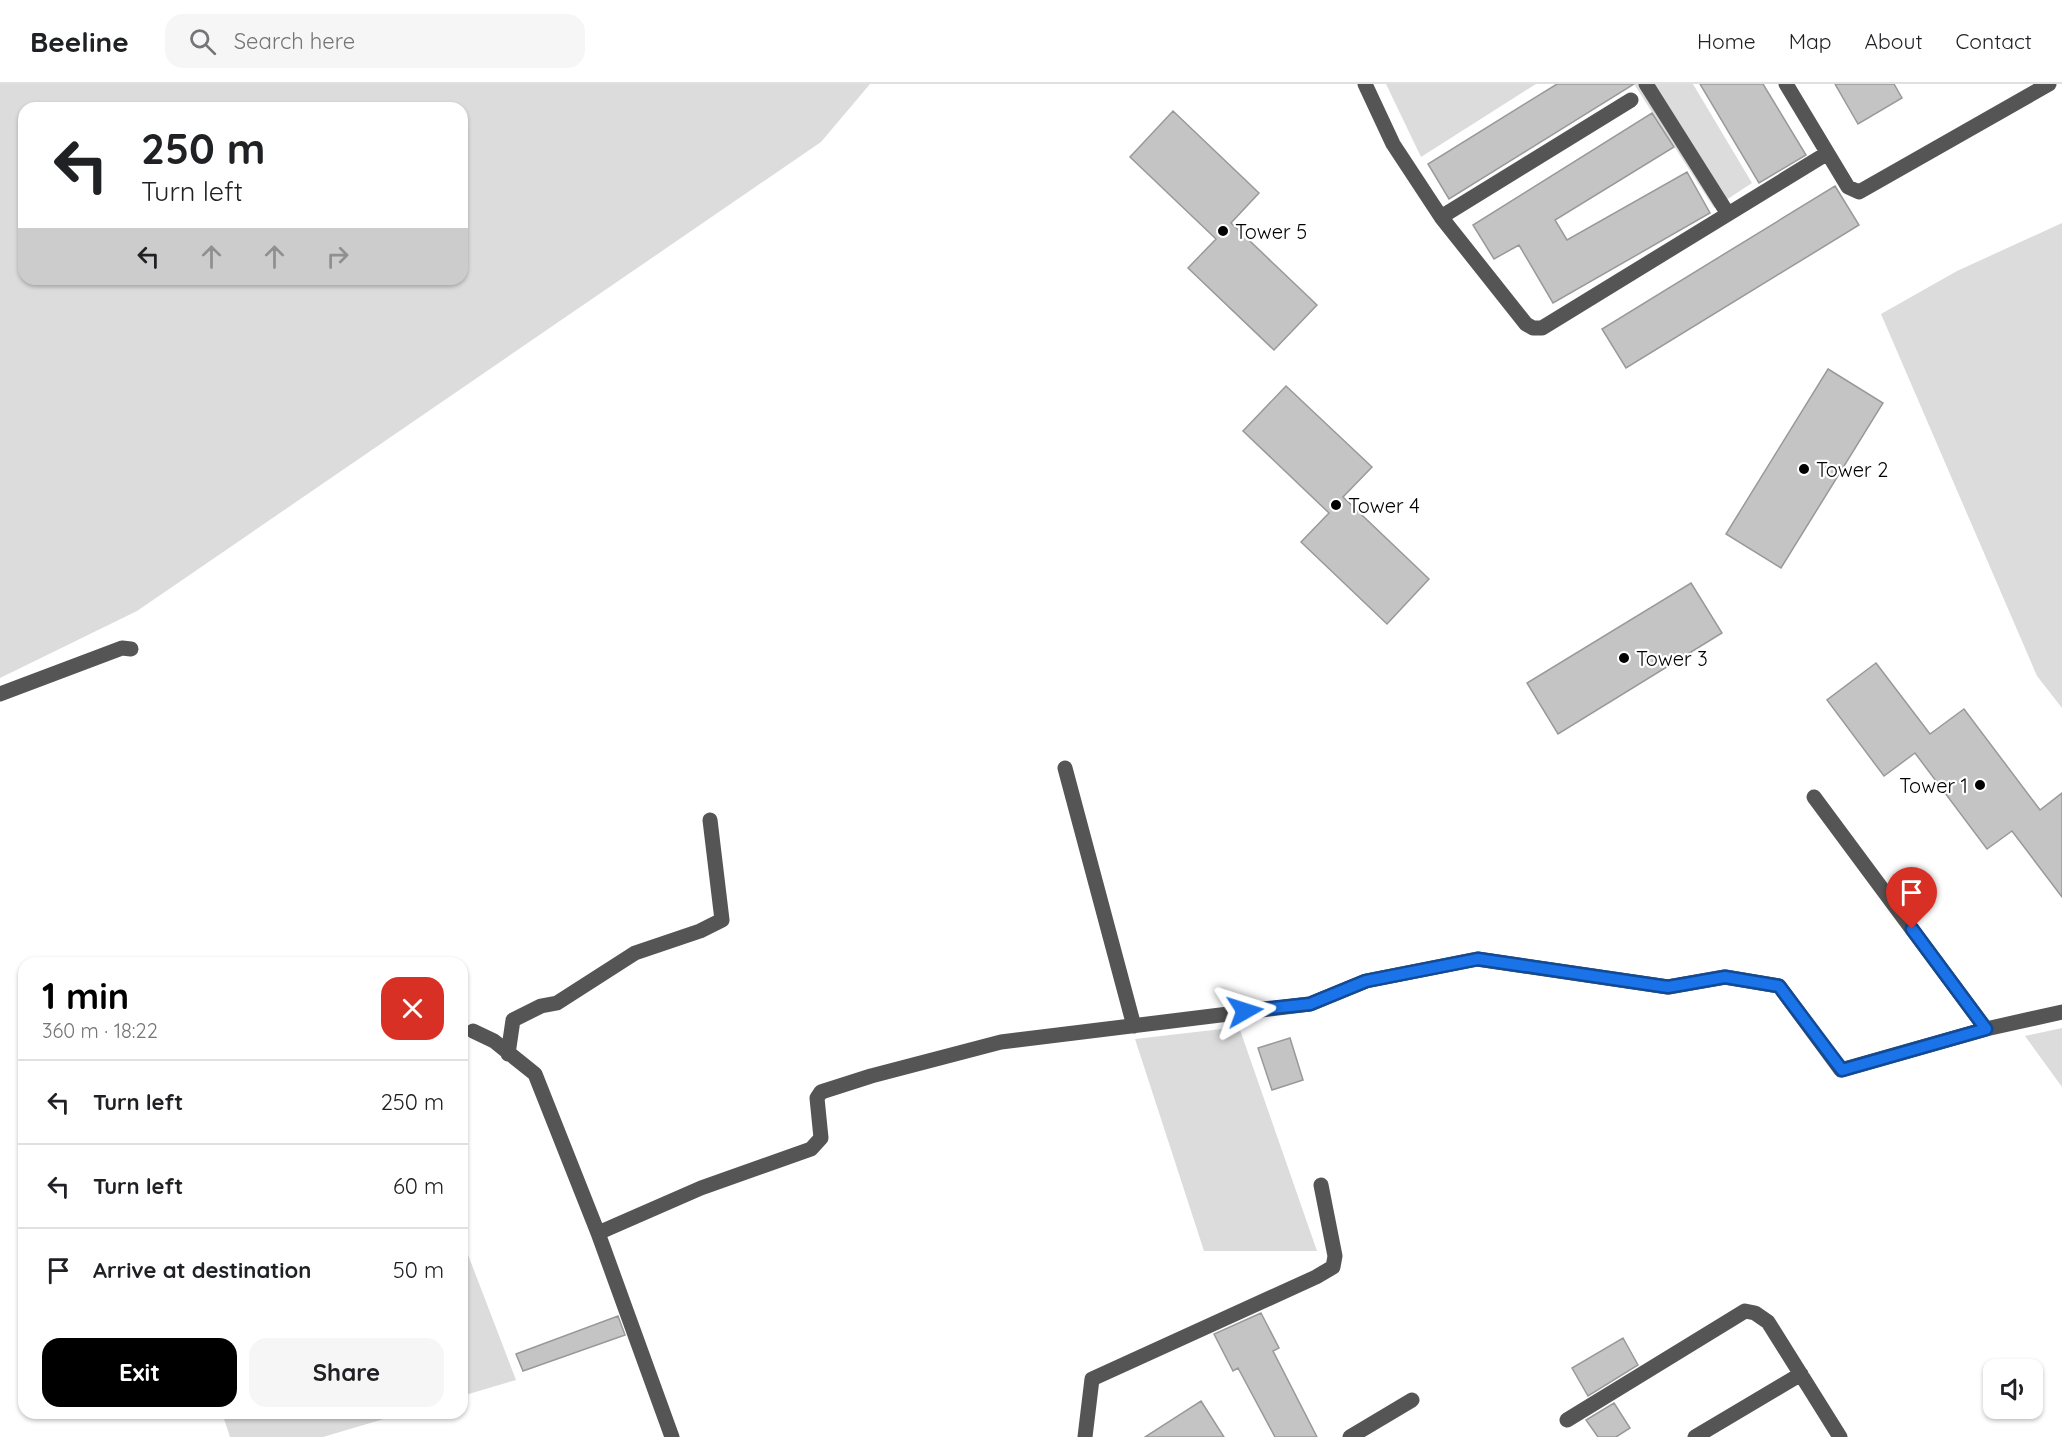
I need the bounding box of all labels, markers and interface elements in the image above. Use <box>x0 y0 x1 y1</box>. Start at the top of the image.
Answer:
search box <box>165 14 585 68</box>
text: Beeline <box>30 24 129 59</box>
icon: search <box>186 25 219 58</box>
text: Search here <box>234 27 355 55</box>
text: Home <box>1697 28 1756 54</box>
text: Map <box>1789 28 1832 54</box>
text: About <box>1865 28 1923 54</box>
text: Contact <box>1956 28 2032 54</box>
text: 250 m <box>141 122 265 175</box>
icon: left <box>42 126 120 204</box>
text: Turn left <box>141 174 243 208</box>
place label: Tower 5 <box>1235 219 1307 244</box>
marker: Tower 5 <box>1216 224 1230 238</box>
icon: left <box>132 240 165 273</box>
icon: ahead <box>195 240 228 273</box>
icon: ahead <box>258 240 291 273</box>
icon: right <box>321 240 354 273</box>
place label: Tower 2 <box>1816 457 1888 482</box>
marker: Tower 2 <box>1797 462 1811 476</box>
place label: Tower 4 <box>1348 493 1420 518</box>
marker: Tower 4 <box>1329 498 1343 512</box>
place label: Tower 3 <box>1636 646 1708 671</box>
marker: Tower 3 <box>1617 651 1631 665</box>
place label: Tower 1 <box>1899 773 1968 798</box>
marker: Tower 1 <box>1973 778 1987 792</box>
pin <box>1886 867 1937 929</box>
icon: arrive <box>1895 876 1928 909</box>
text: 1 min <box>42 973 129 1018</box>
button: close <box>381 977 444 1040</box>
position arrow <box>1213 979 1277 1043</box>
text: 360 m · 18:22 <box>42 1018 158 1043</box>
icon: left <box>42 1086 75 1119</box>
text: Turn left <box>93 1088 183 1116</box>
text: 250 m <box>381 1088 444 1116</box>
icon: left <box>42 1170 75 1203</box>
text: Turn left <box>93 1172 183 1200</box>
text: 60 m <box>393 1172 444 1200</box>
icon: arrive <box>42 1254 75 1287</box>
text: Arrive at destination <box>93 1256 311 1284</box>
text: 50 m <box>393 1256 444 1284</box>
button: Exit <box>42 1338 237 1407</box>
button: Share <box>249 1338 444 1407</box>
map controls <box>1983 1359 2043 1419</box>
button: sound <box>1983 1359 2043 1419</box>

